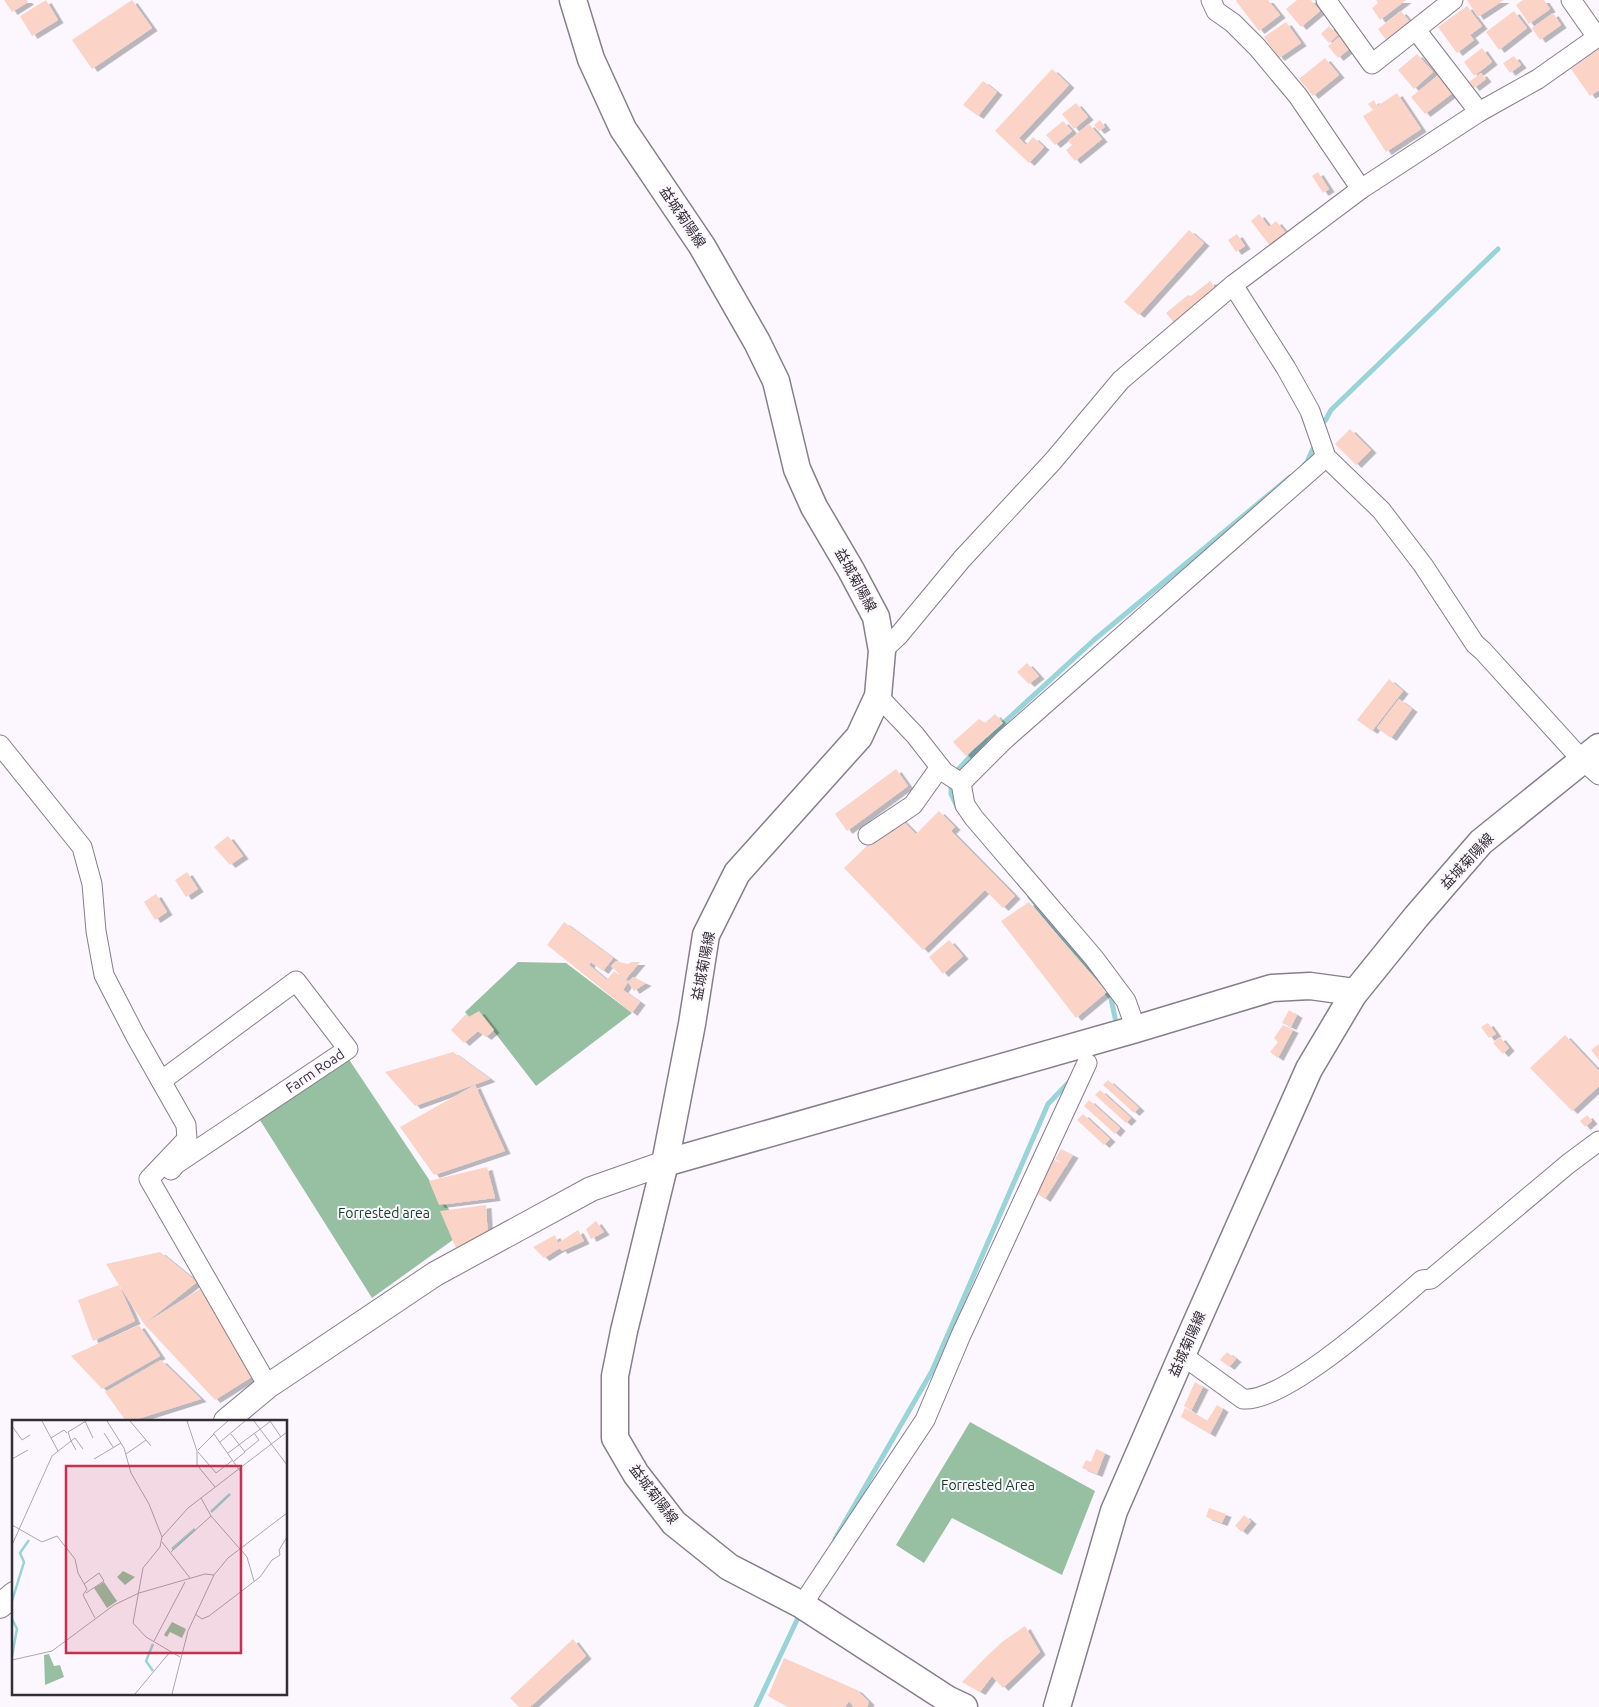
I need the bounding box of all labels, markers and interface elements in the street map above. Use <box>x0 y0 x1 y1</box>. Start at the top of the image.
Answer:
street label: 益城菊陽線 <box>657 184 709 250</box>
street label: 益城菊陽線 <box>832 546 880 614</box>
street label: 益城菊陽線 <box>1437 830 1497 892</box>
street label: 益城菊陽線 <box>688 930 718 1002</box>
street label: Farm Road <box>283 1046 347 1096</box>
park label: Forrested area <box>338 1205 430 1221</box>
street label: 益城菊陽線 <box>1165 1309 1209 1379</box>
inset map <box>12 1420 288 1694</box>
street label: 益城菊陽線 <box>627 1461 681 1527</box>
park label: Forrested Area <box>941 1477 1035 1493</box>

